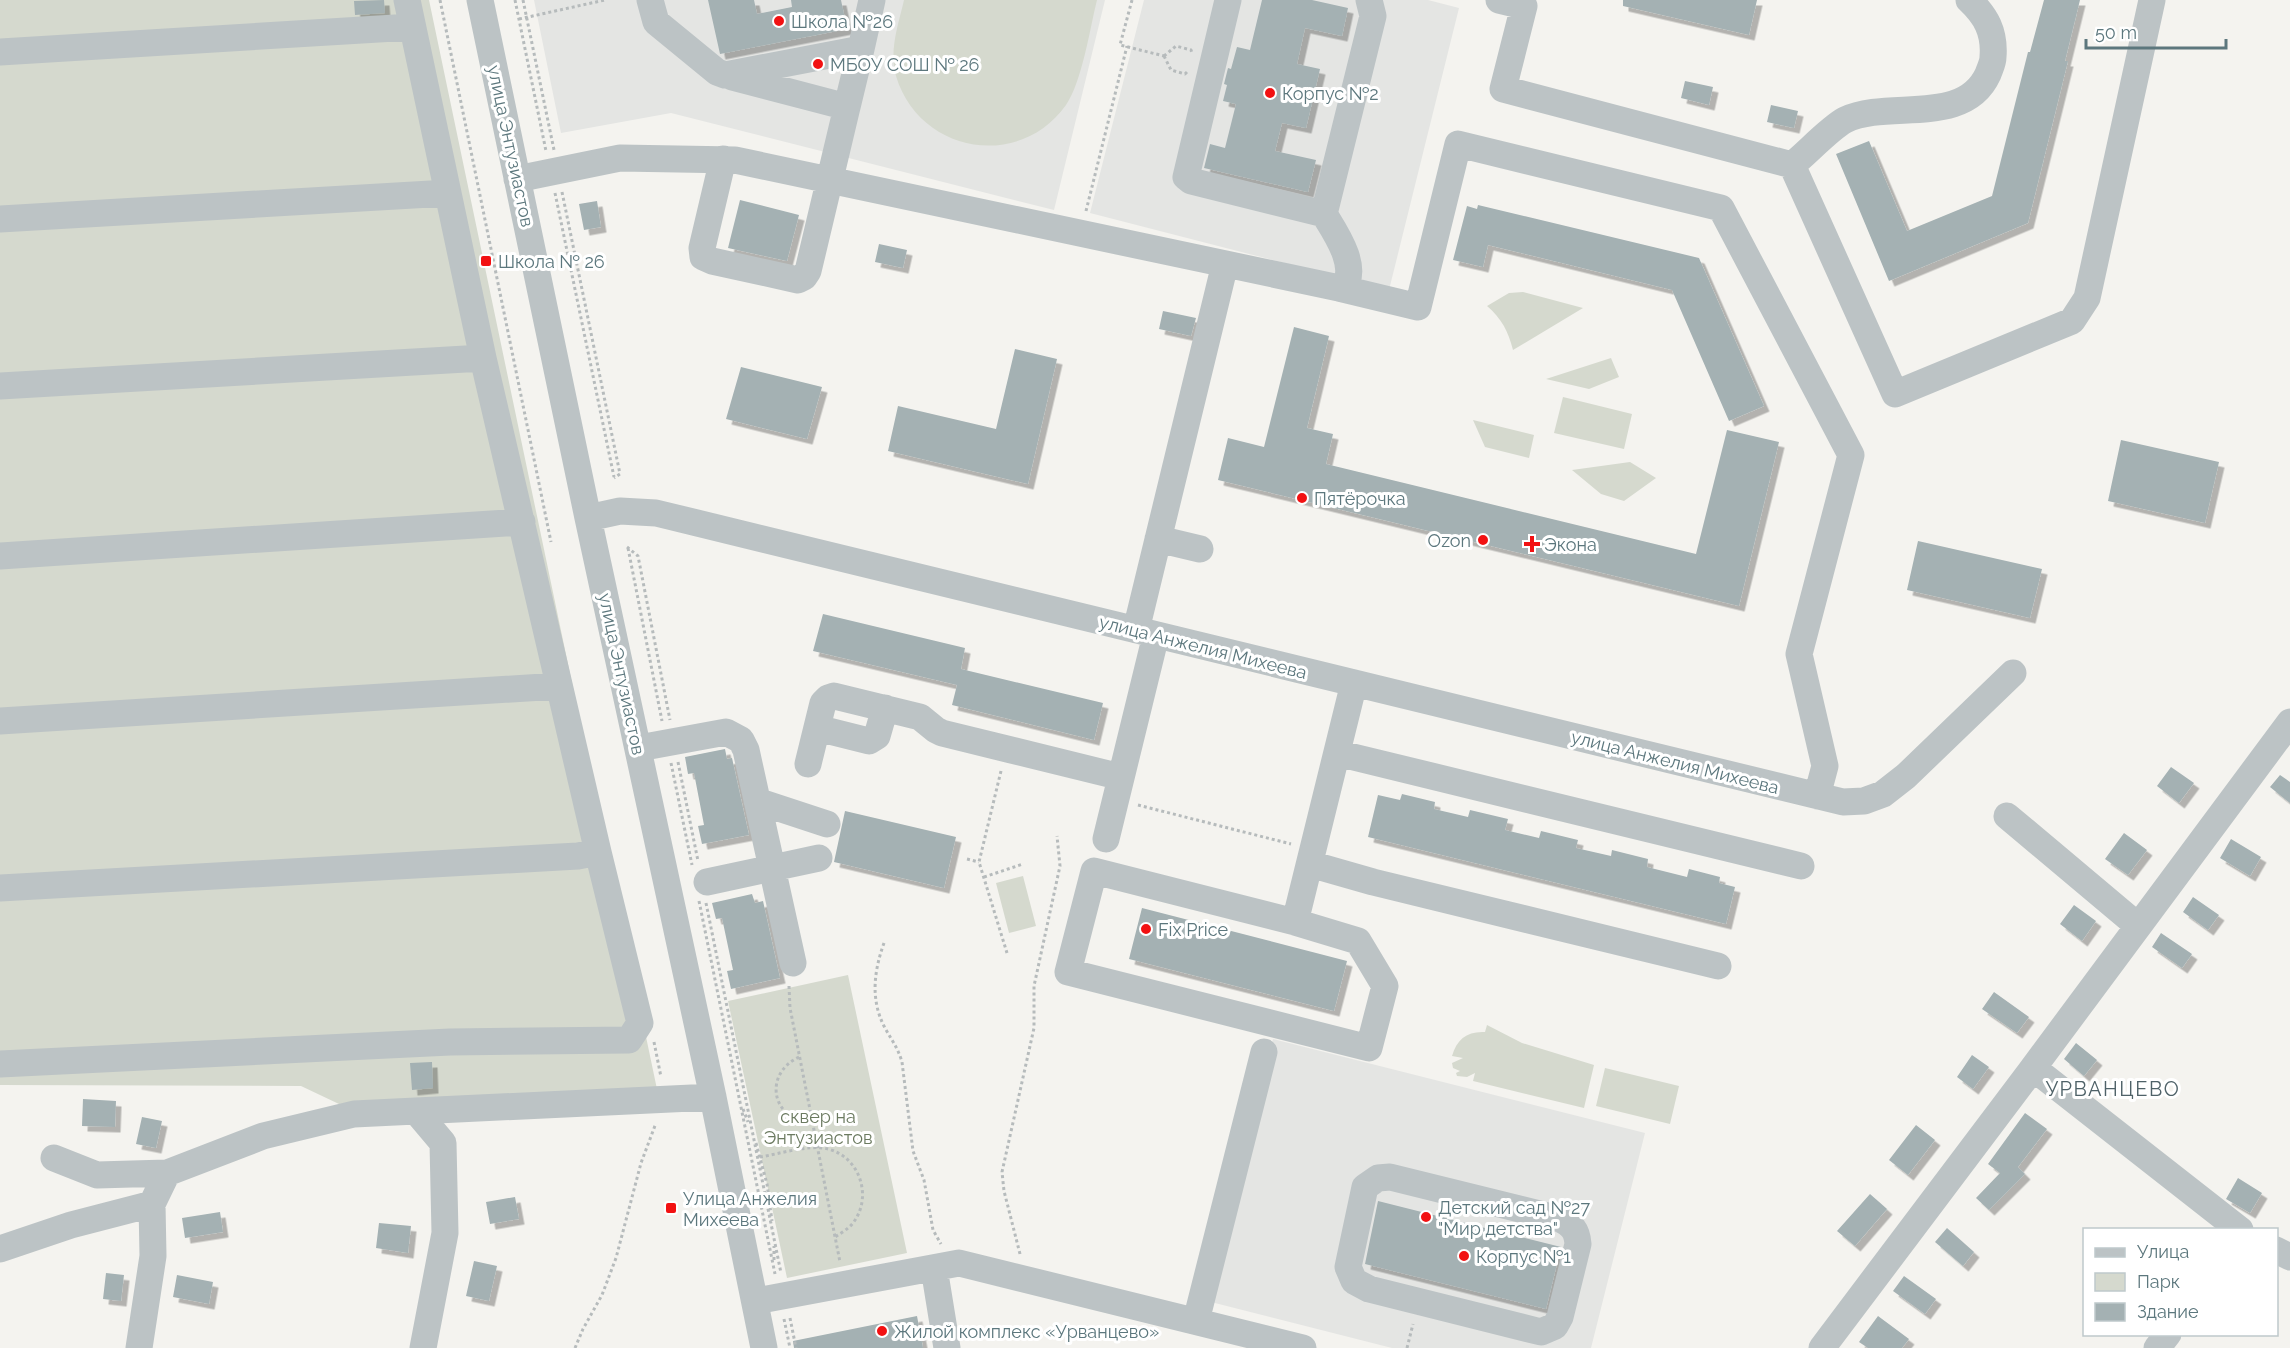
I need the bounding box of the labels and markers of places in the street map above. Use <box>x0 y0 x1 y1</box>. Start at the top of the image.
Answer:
place label: Школа №26 <box>791 11 893 32</box>
marker: Школа №26 <box>772 14 786 28</box>
place label: МБОУ СОШ № 26 <box>830 54 980 75</box>
marker: МБОУ СОШ № 26 <box>811 57 825 71</box>
place label: Корпус №2 <box>1282 83 1379 104</box>
marker: Корпус №2 <box>1263 86 1277 100</box>
place label: Школа № 26 <box>498 251 605 272</box>
marker: Школа № 26 <box>479 254 493 268</box>
place label: Пятёрочка <box>1314 488 1406 509</box>
marker: Пятёрочка <box>1295 491 1309 505</box>
place label: Ozon <box>1428 530 1471 551</box>
marker: Ozon <box>1476 533 1490 547</box>
place label: Экона <box>1544 534 1597 555</box>
marker: Экона <box>1525 537 1539 551</box>
place label: Fix Price <box>1158 919 1228 940</box>
marker: Fix Price <box>1139 922 1153 936</box>
place label: Улица Анжелия Михеева <box>683 1188 817 1230</box>
place label: Детский сад №27 "Мир детства" <box>1438 1197 1590 1239</box>
marker: Улица Анжелия Михеева <box>664 1201 678 1215</box>
marker: Детский сад №27 "Мир детства" <box>1419 1210 1433 1224</box>
place label: Корпус №1 <box>1476 1246 1571 1267</box>
marker: Корпус №1 <box>1457 1249 1471 1263</box>
place label: Жилой комплекс «Урванцево» <box>894 1321 1159 1342</box>
marker: Жилой комплекс «Урванцево» <box>875 1324 889 1338</box>

